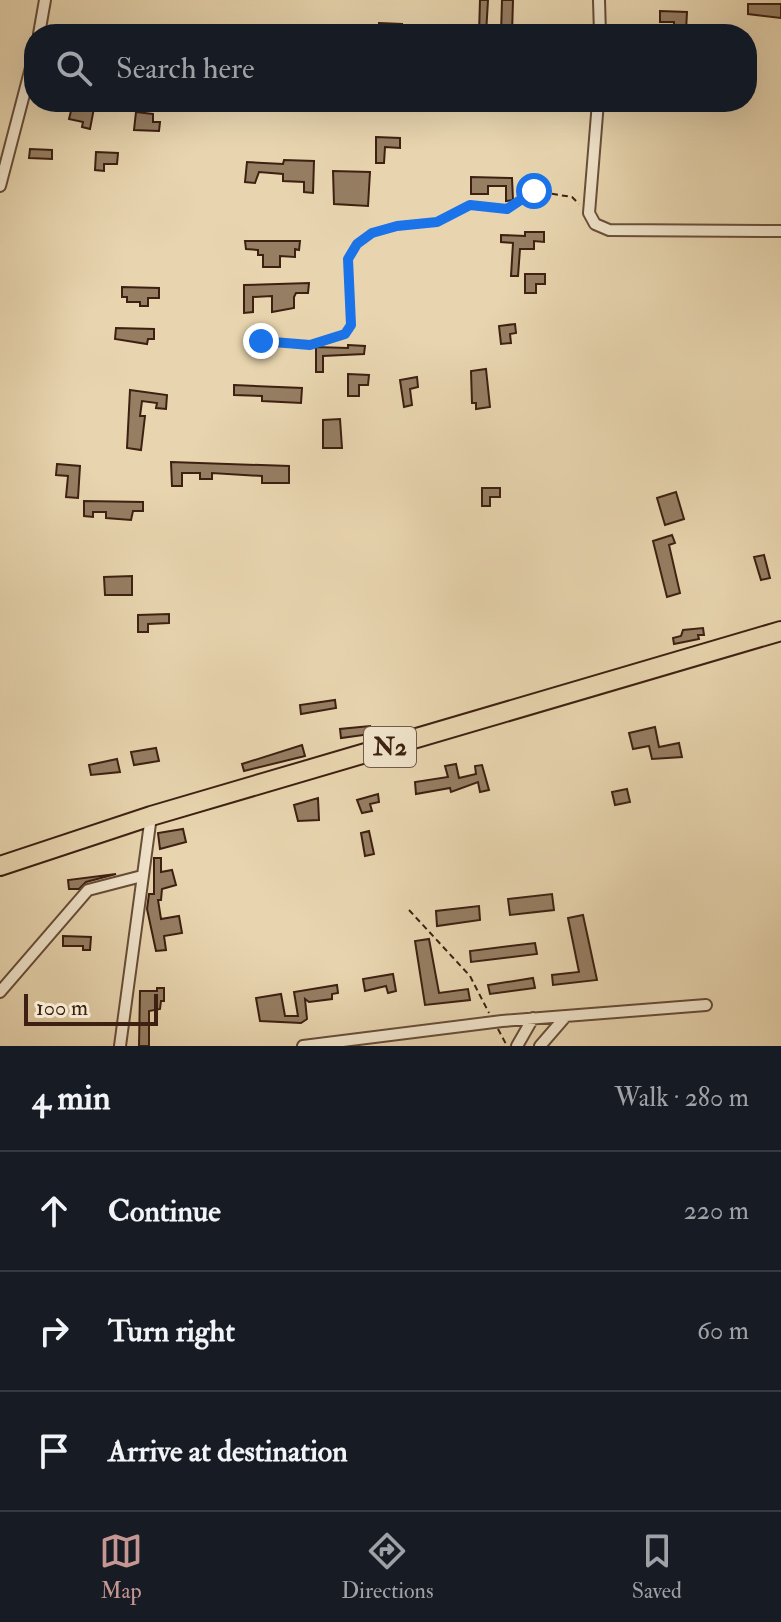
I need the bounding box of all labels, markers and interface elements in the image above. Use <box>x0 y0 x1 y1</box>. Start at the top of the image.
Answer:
search box <box>24 24 757 112</box>
icon: search <box>52 46 96 90</box>
text: Search here <box>116 50 255 87</box>
route start <box>516 173 552 209</box>
route end <box>243 323 279 359</box>
road number: N2 <box>364 727 416 767</box>
scale bar <box>24 990 158 1026</box>
text: 100 m <box>36 994 88 1022</box>
text: 4 min <box>32 1077 110 1120</box>
text: Walk · 280 m <box>615 1082 749 1114</box>
icon: ahead <box>32 1189 76 1233</box>
text: Continue <box>108 1193 221 1230</box>
text: 220 m <box>684 1195 749 1227</box>
icon: right <box>32 1309 76 1353</box>
text: Turn right <box>108 1313 235 1350</box>
text: 60 m <box>697 1315 749 1347</box>
icon: arrive <box>32 1429 76 1473</box>
text: Arrive at destination <box>108 1433 348 1470</box>
tab: Map <box>99 1529 143 1605</box>
tab: Directions <box>341 1529 434 1605</box>
tab: Saved <box>632 1529 682 1605</box>

